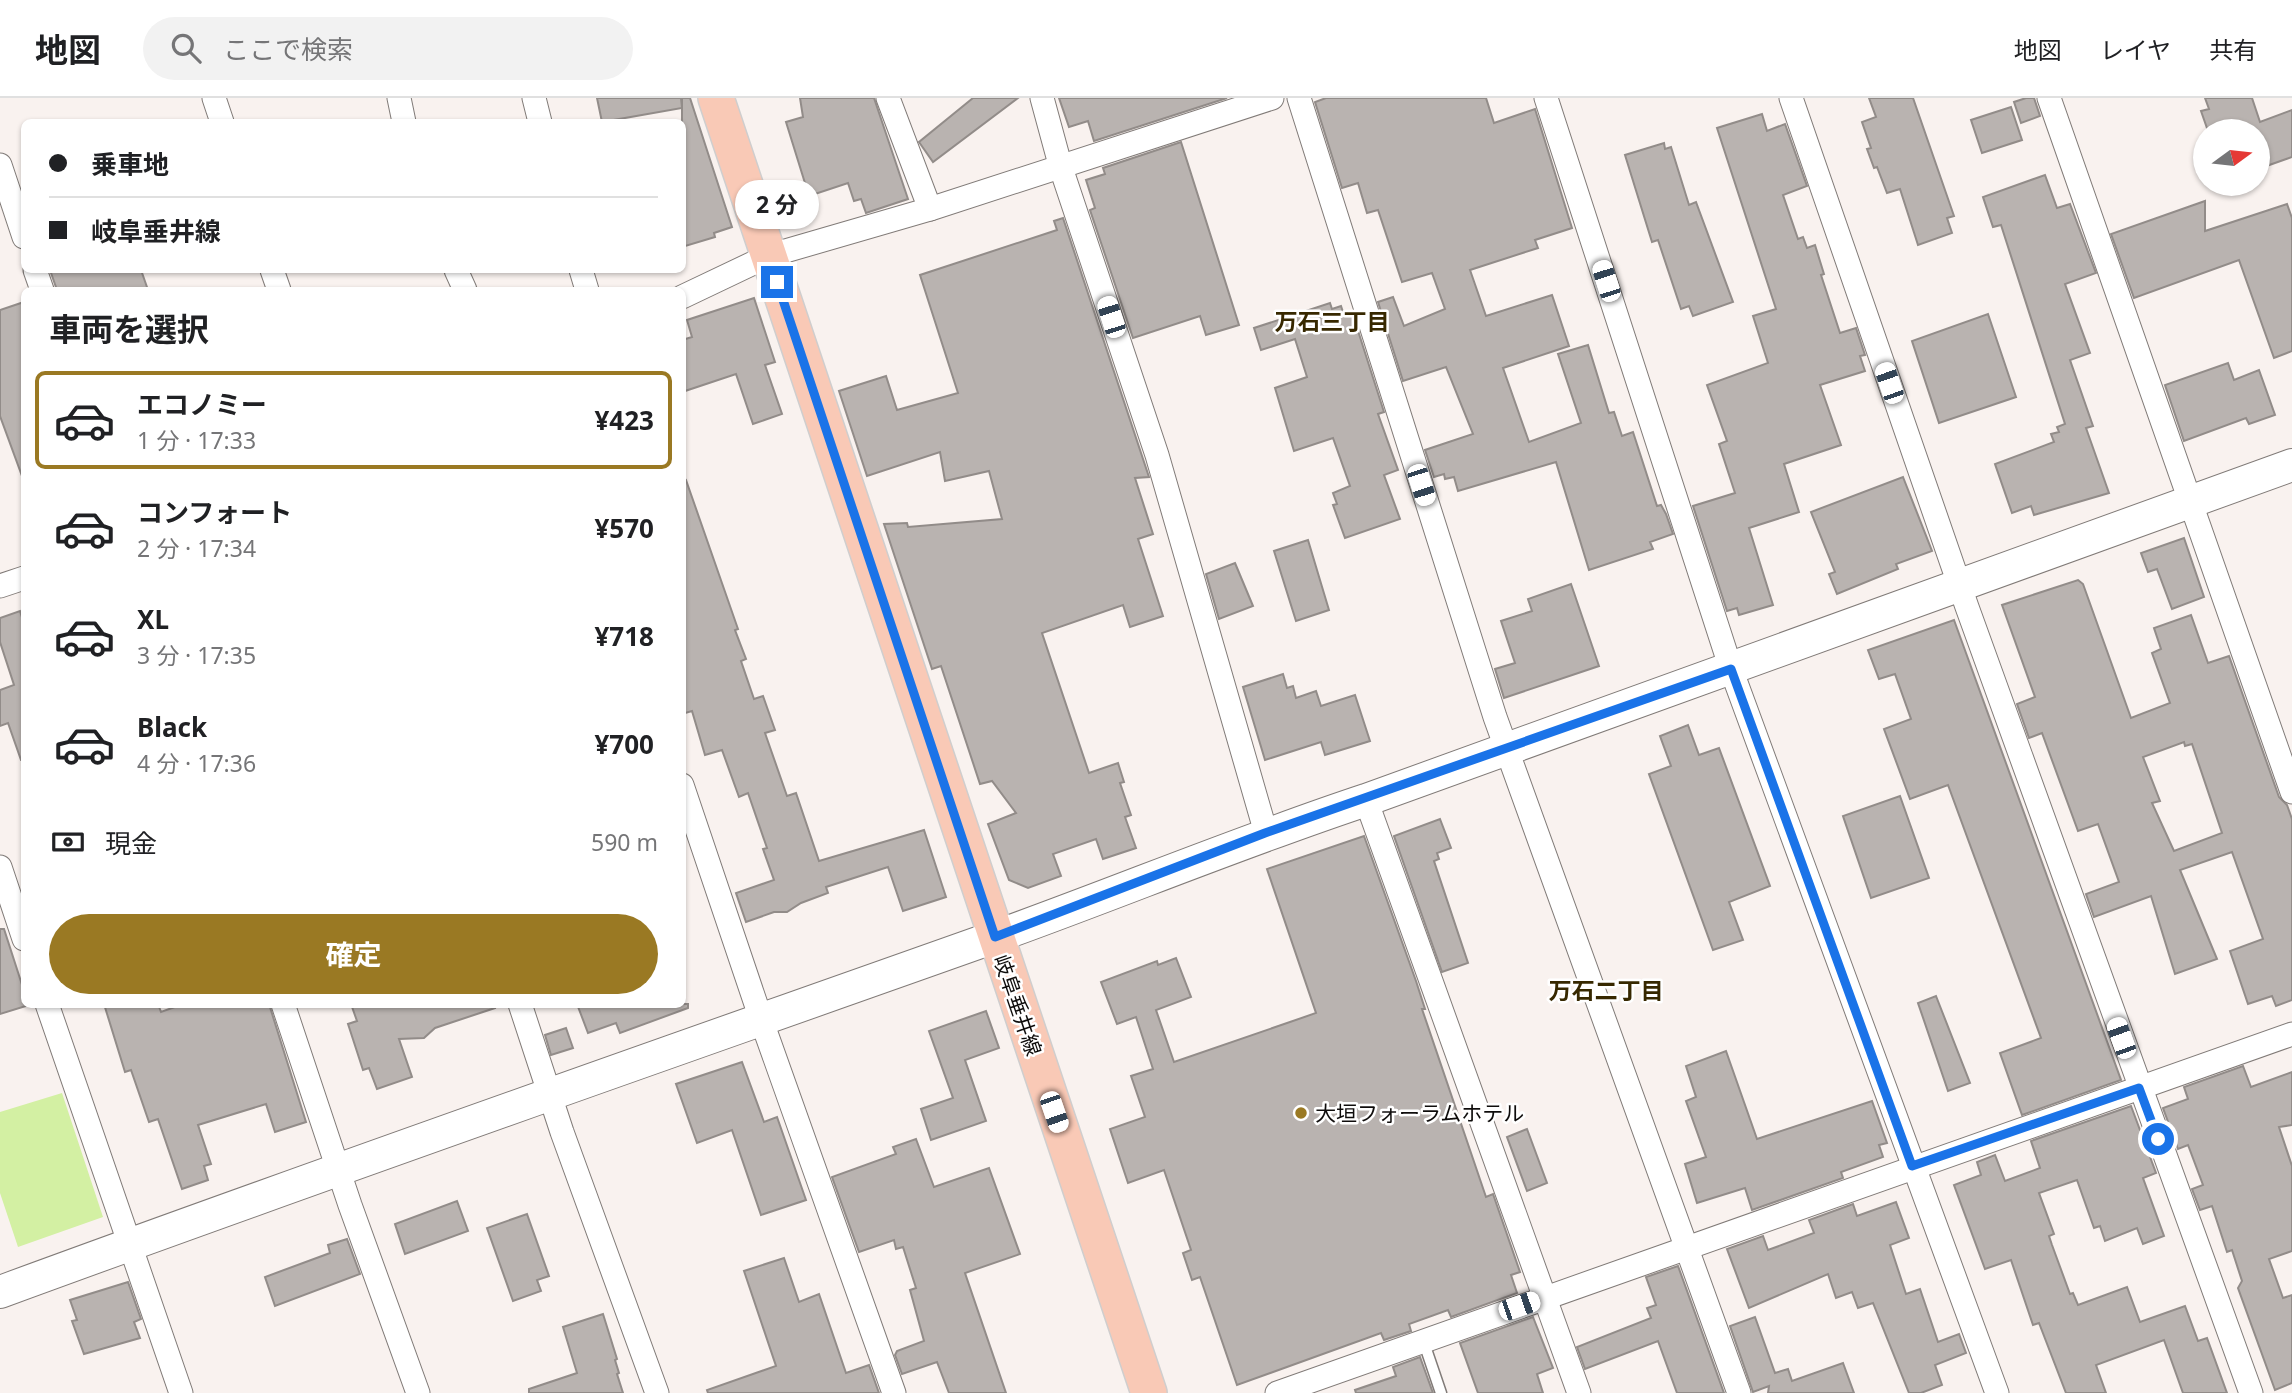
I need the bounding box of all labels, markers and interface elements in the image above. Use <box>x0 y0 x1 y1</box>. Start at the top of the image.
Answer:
search box <box>143 17 633 80</box>
text: 地図 <box>35 27 101 72</box>
icon: search <box>167 29 205 67</box>
text: ここで検索 <box>223 31 353 67</box>
text: 地図 <box>2014 33 2062 66</box>
text: レイヤ <box>2100 33 2171 66</box>
text: 共有 <box>2209 33 2257 66</box>
north arrow <box>2193 119 2270 196</box>
map controls <box>2193 119 2270 196</box>
text: 乗車地 <box>91 146 169 182</box>
callout: 2 分 <box>735 180 819 230</box>
text: 2 分 <box>756 188 798 220</box>
text: 岐阜垂井線 <box>91 213 221 249</box>
car <box>1590 258 1623 304</box>
route end <box>761 266 793 298</box>
car <box>1095 294 1128 340</box>
district label: 万石三丁目 <box>1275 305 1390 337</box>
text: 車両を選択 <box>49 307 209 350</box>
car <box>1873 360 1906 406</box>
text: エコノミー <box>137 386 267 422</box>
icon: car <box>53 389 116 452</box>
text: ¥423 <box>595 402 654 438</box>
text: 1 分 · 17:33 <box>137 424 256 456</box>
car <box>1405 462 1438 508</box>
text: コンフォート <box>137 494 292 530</box>
icon: car <box>53 497 116 560</box>
text: ¥570 <box>595 510 654 546</box>
text: 2 分 · 17:34 <box>137 532 256 564</box>
text: XL <box>137 601 169 637</box>
icon: car <box>53 605 116 668</box>
text: ¥718 <box>595 618 654 654</box>
text: 3 分 · 17:35 <box>137 639 256 671</box>
text: Black <box>137 709 207 745</box>
icon: car <box>53 713 116 776</box>
text: ¥700 <box>595 726 654 762</box>
text: 4 分 · 17:36 <box>137 747 256 779</box>
icon: cash <box>49 823 87 861</box>
text: 現金 <box>105 825 157 861</box>
text: 590 m <box>591 826 658 858</box>
button: 確定 <box>49 914 658 994</box>
street label: 岐阜垂井線 <box>988 951 1048 1059</box>
district label: 万石二丁目 <box>1549 974 1664 1006</box>
car <box>2104 1015 2139 1061</box>
car <box>1038 1089 1071 1135</box>
place label: 大垣フォーラムホテル <box>1315 1099 1524 1127</box>
marker: 大垣フォーラムホテル <box>1293 1105 1309 1121</box>
route start <box>2142 1123 2174 1155</box>
car <box>1496 1289 1543 1323</box>

